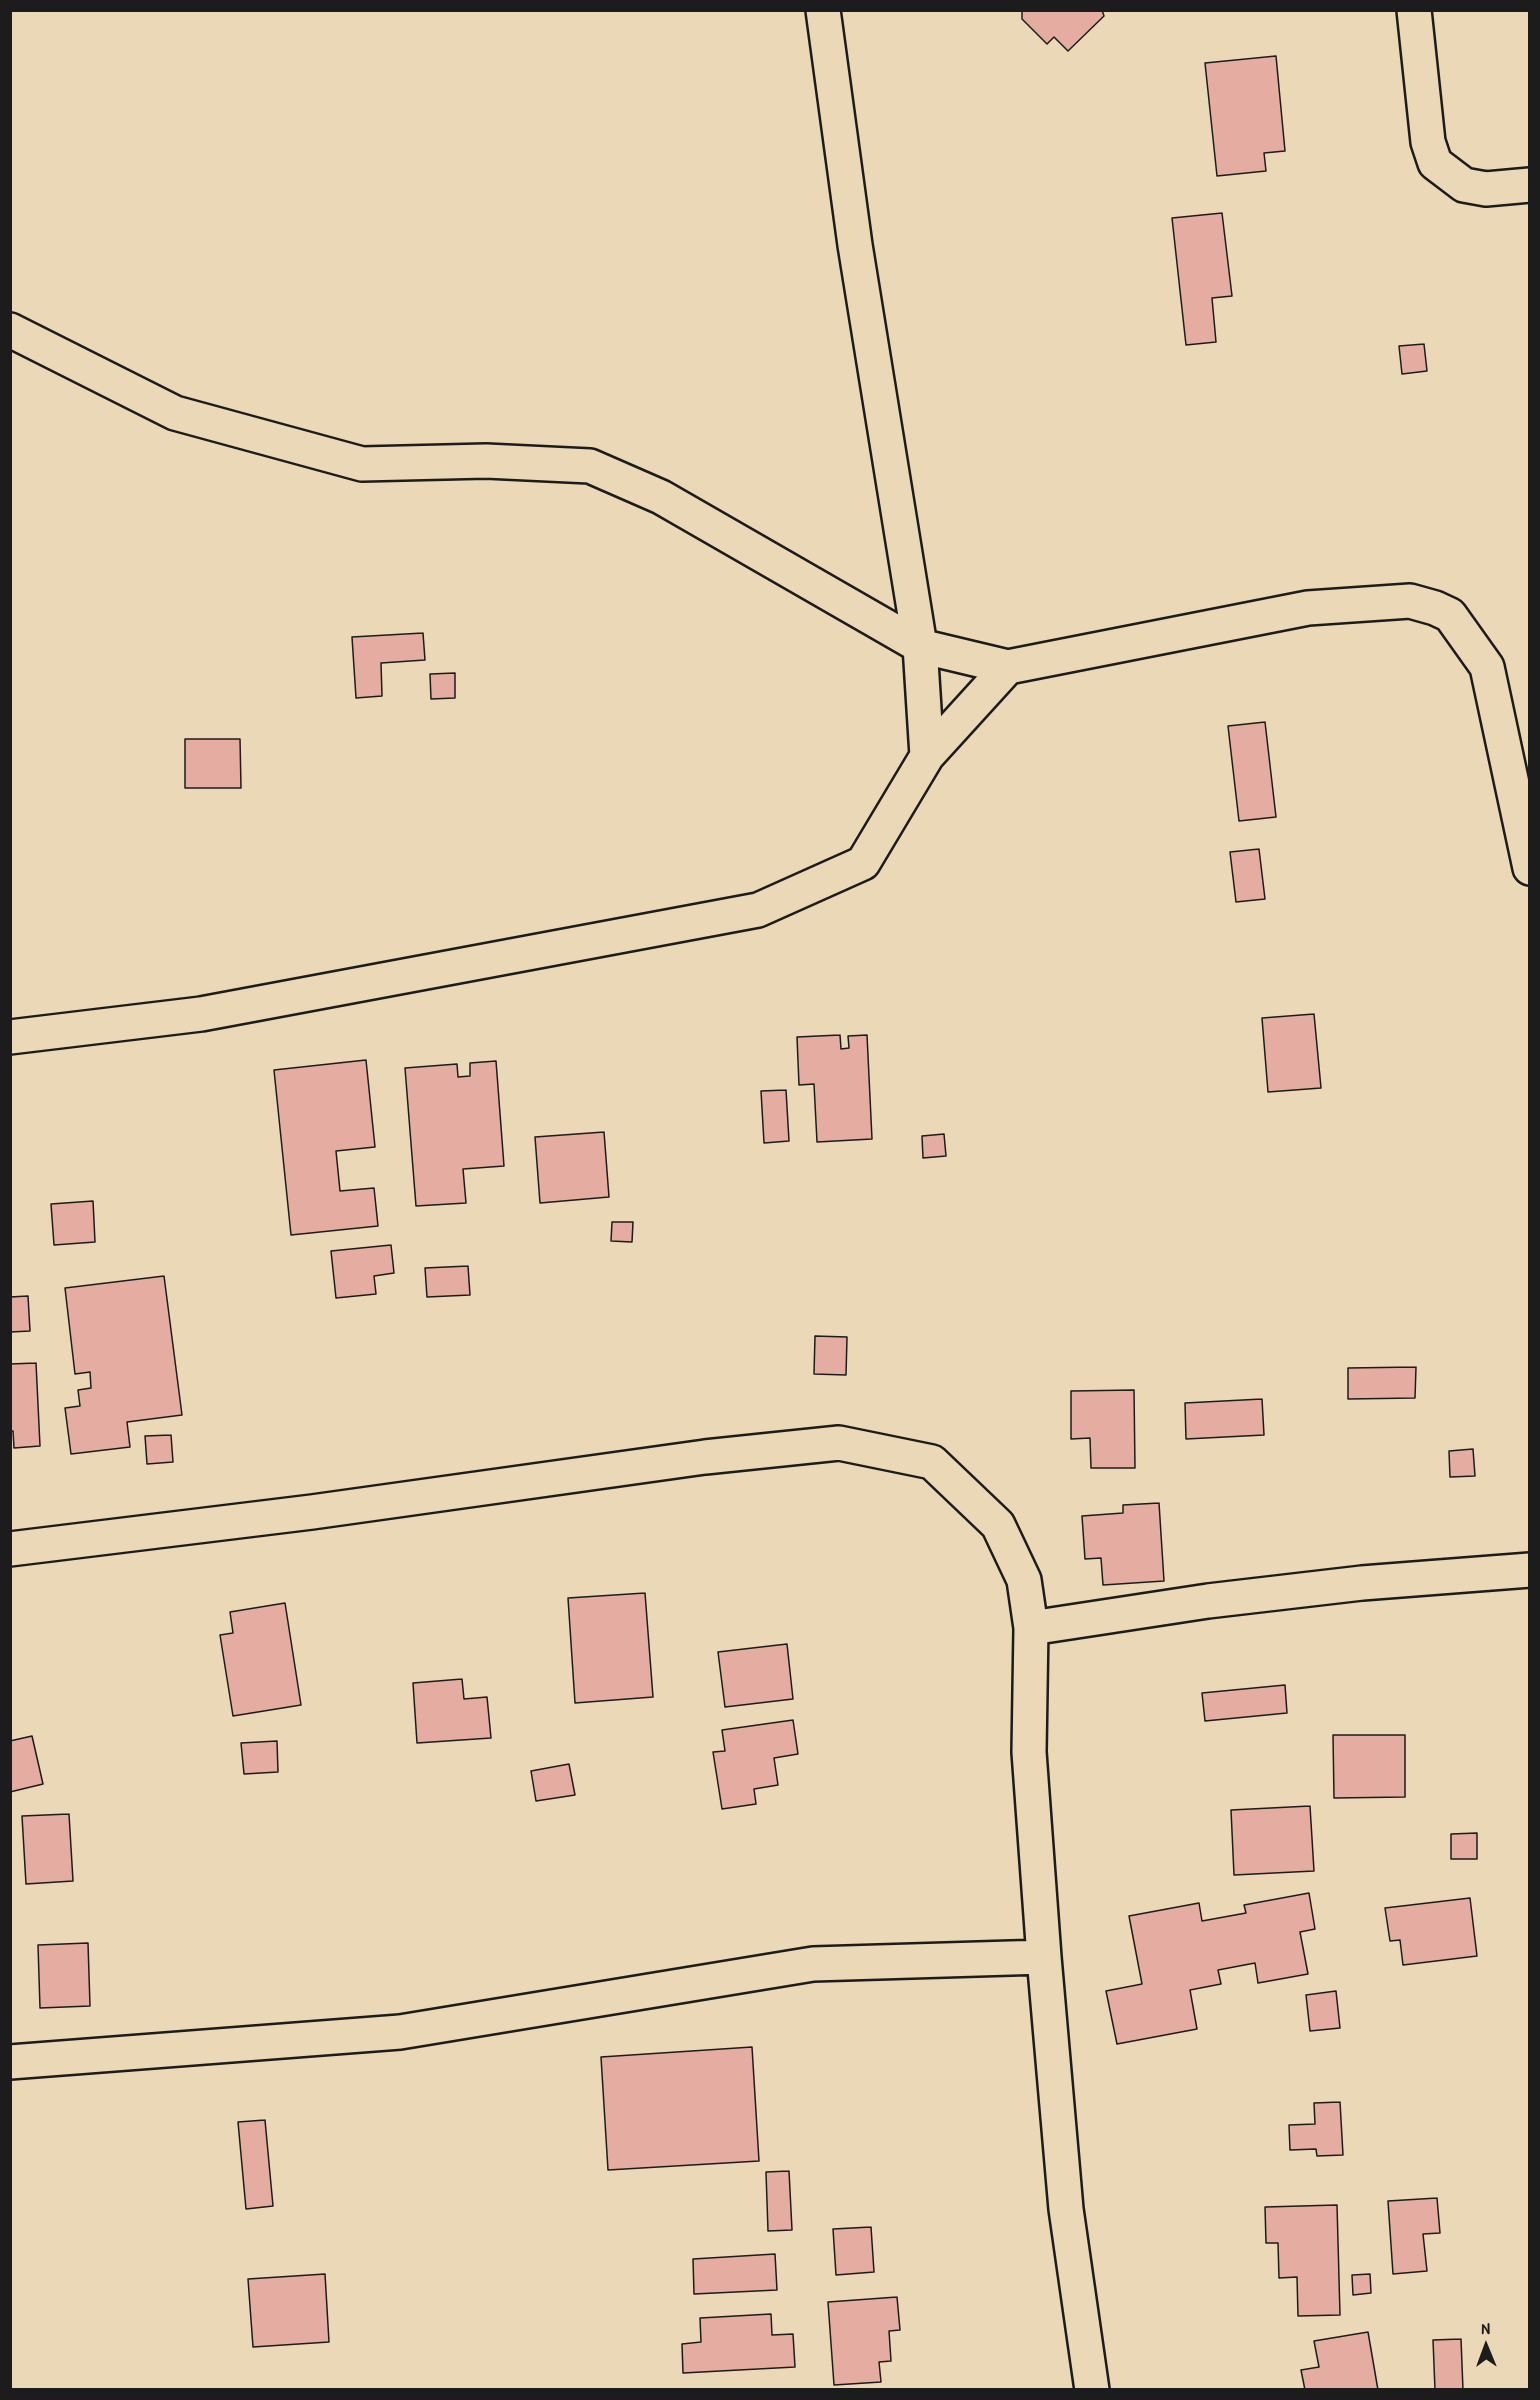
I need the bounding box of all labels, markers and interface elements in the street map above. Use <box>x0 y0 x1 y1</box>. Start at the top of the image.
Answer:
north arrow <box>1456 2316 1516 2376</box>
text: N <box>1481 2317 1490 2339</box>

